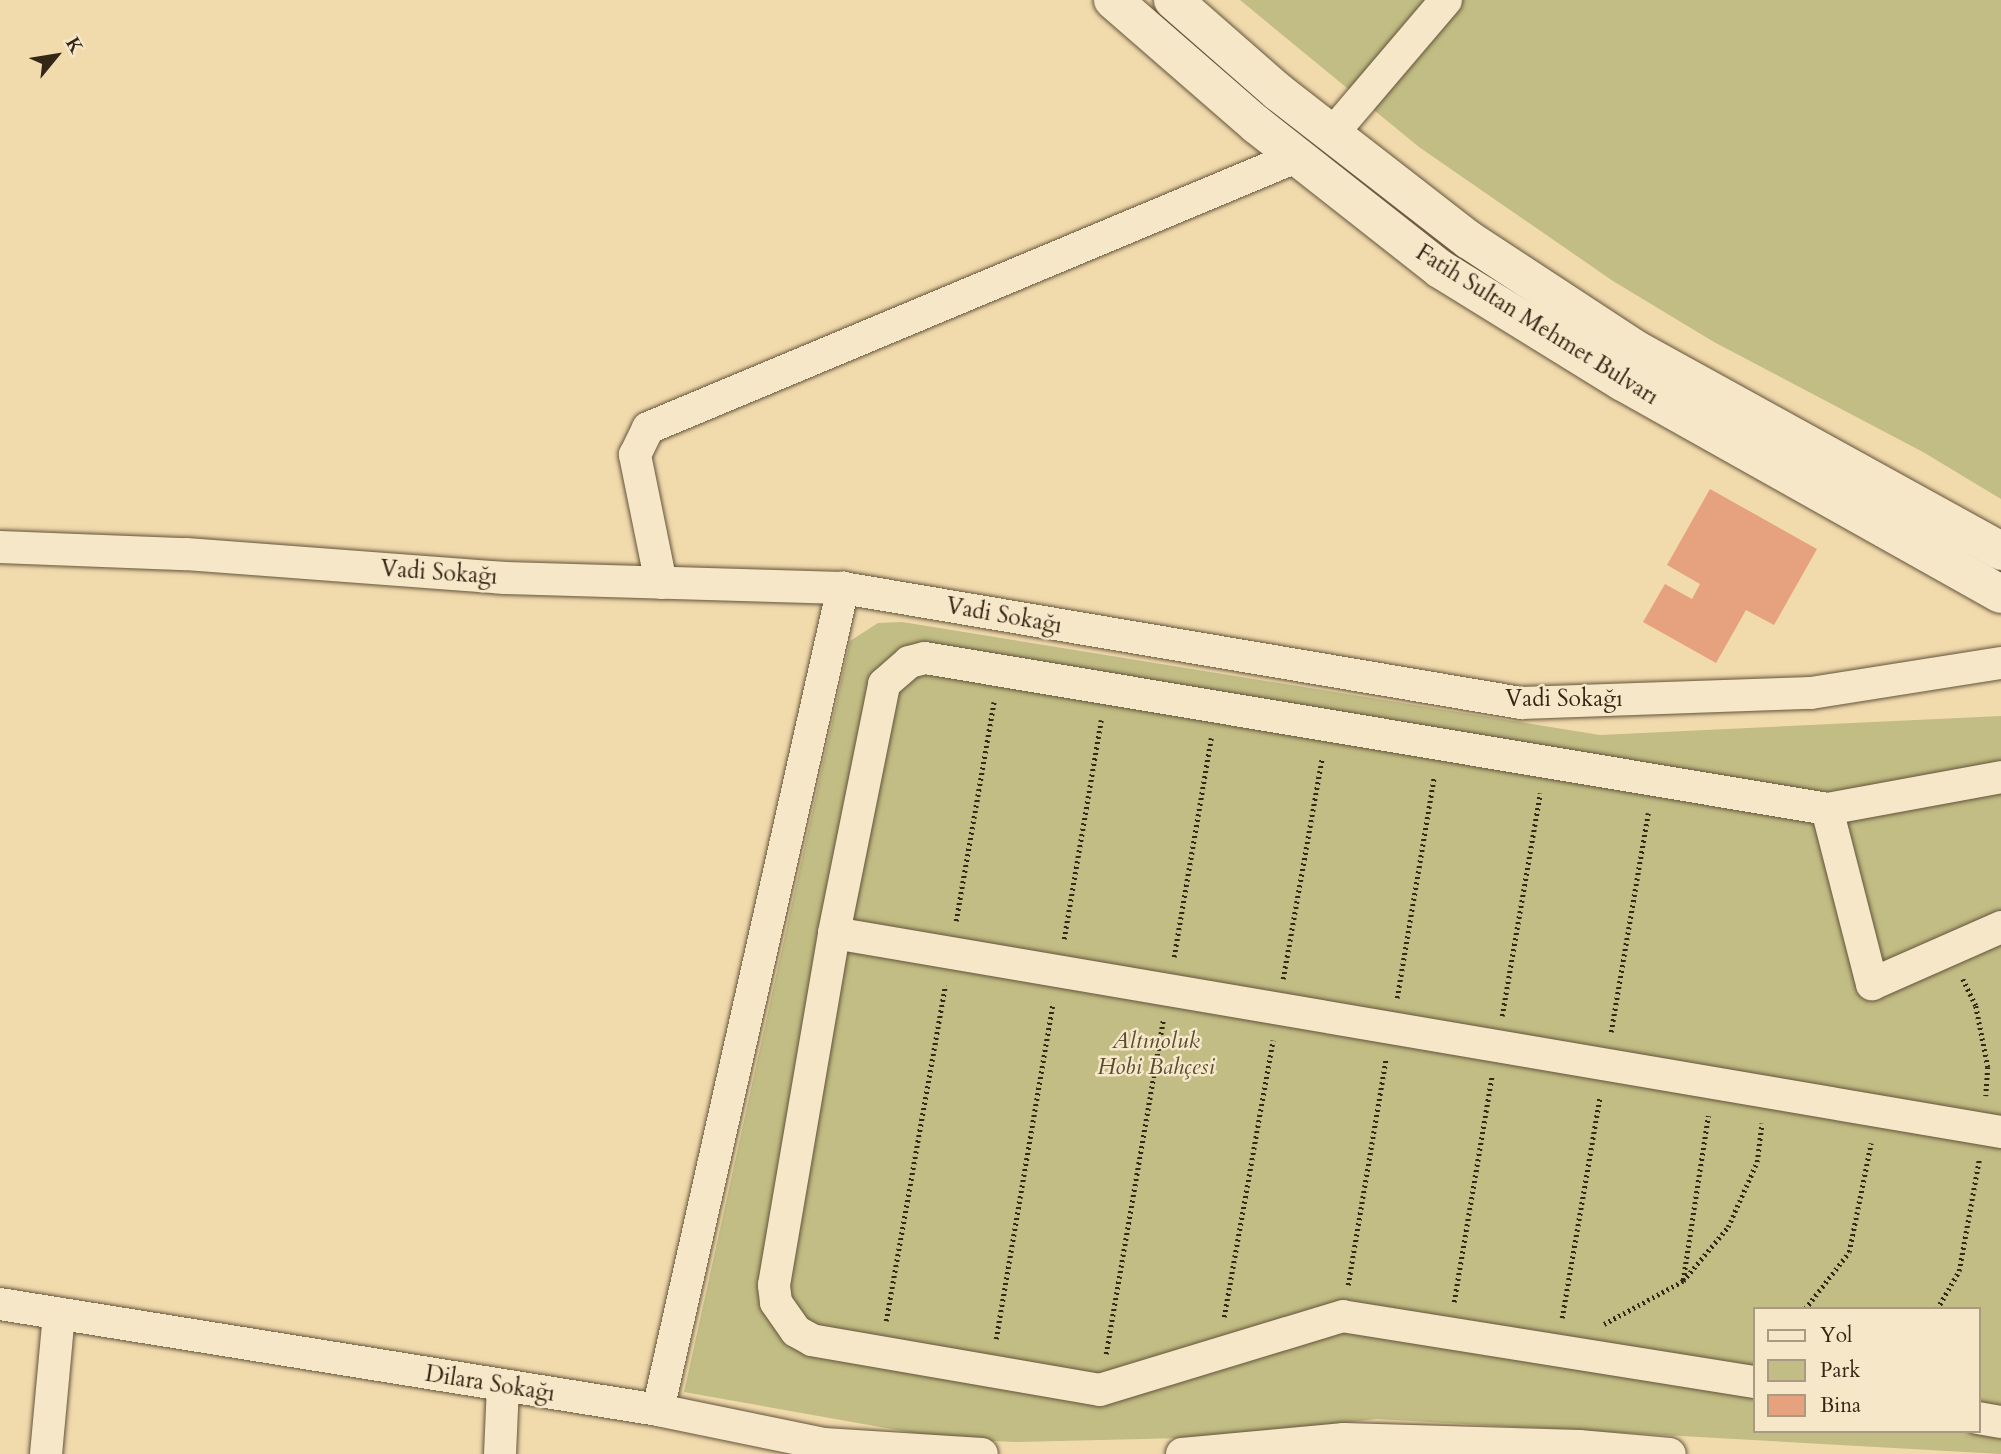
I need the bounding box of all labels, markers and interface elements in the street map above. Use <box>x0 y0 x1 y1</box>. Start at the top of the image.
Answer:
north arrow <box>21 21 91 91</box>
text: K <box>59 32 89 59</box>
street label: Fatih Sultan Mehmet Bulvarı <box>1411 239 1663 411</box>
street label: Vadi Sokağı <box>380 555 498 591</box>
street label: Vadi Sokağı <box>944 592 1064 640</box>
street label: Vadi Sokağı <box>1505 685 1623 713</box>
park label: Altınoluk Hobi Bahçesi <box>1097 1027 1215 1081</box>
legend <box>1752 1307 1980 1433</box>
text: Yol <box>1820 1321 1852 1350</box>
text: Park <box>1820 1356 1860 1385</box>
street label: Dilara Sokağı <box>423 1360 557 1408</box>
text: Bina <box>1820 1391 1861 1420</box>

